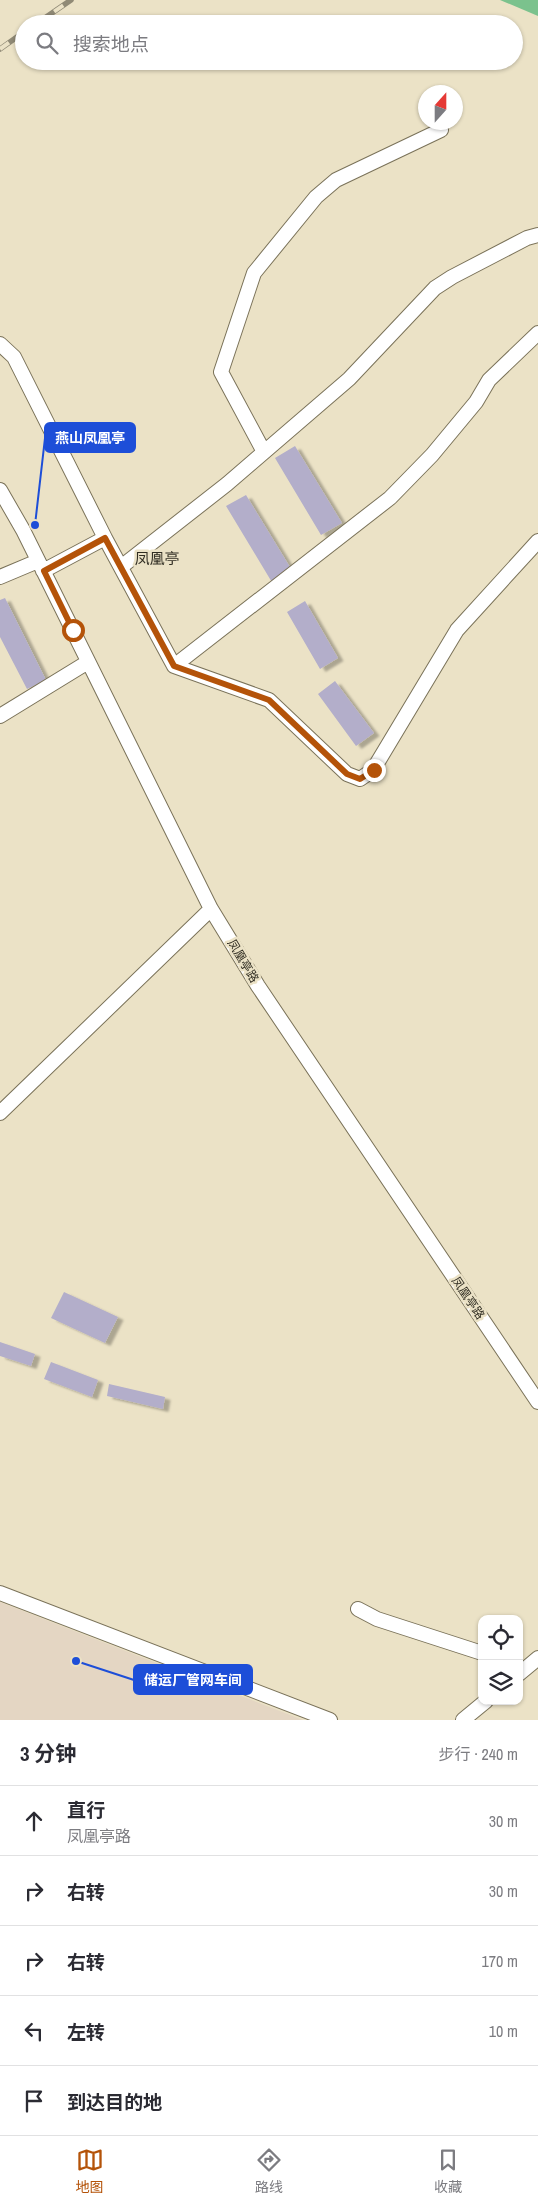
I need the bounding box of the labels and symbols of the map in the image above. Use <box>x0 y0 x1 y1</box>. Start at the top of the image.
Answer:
north arrow <box>418 85 463 130</box>
callout: 燕山凤凰亭 <box>45 423 135 452</box>
text: 燕山凤凰亭 <box>55 429 125 447</box>
district label: 凤凰亭 <box>134 548 180 569</box>
route start <box>62 619 85 642</box>
route end <box>363 759 386 782</box>
street label: 凤凰亭路 <box>224 936 262 986</box>
street label: 凤凰亭路 <box>448 1274 488 1322</box>
callout: 储运厂管网车间 <box>134 1665 252 1694</box>
text: 储运厂管网车间 <box>144 1671 242 1689</box>

